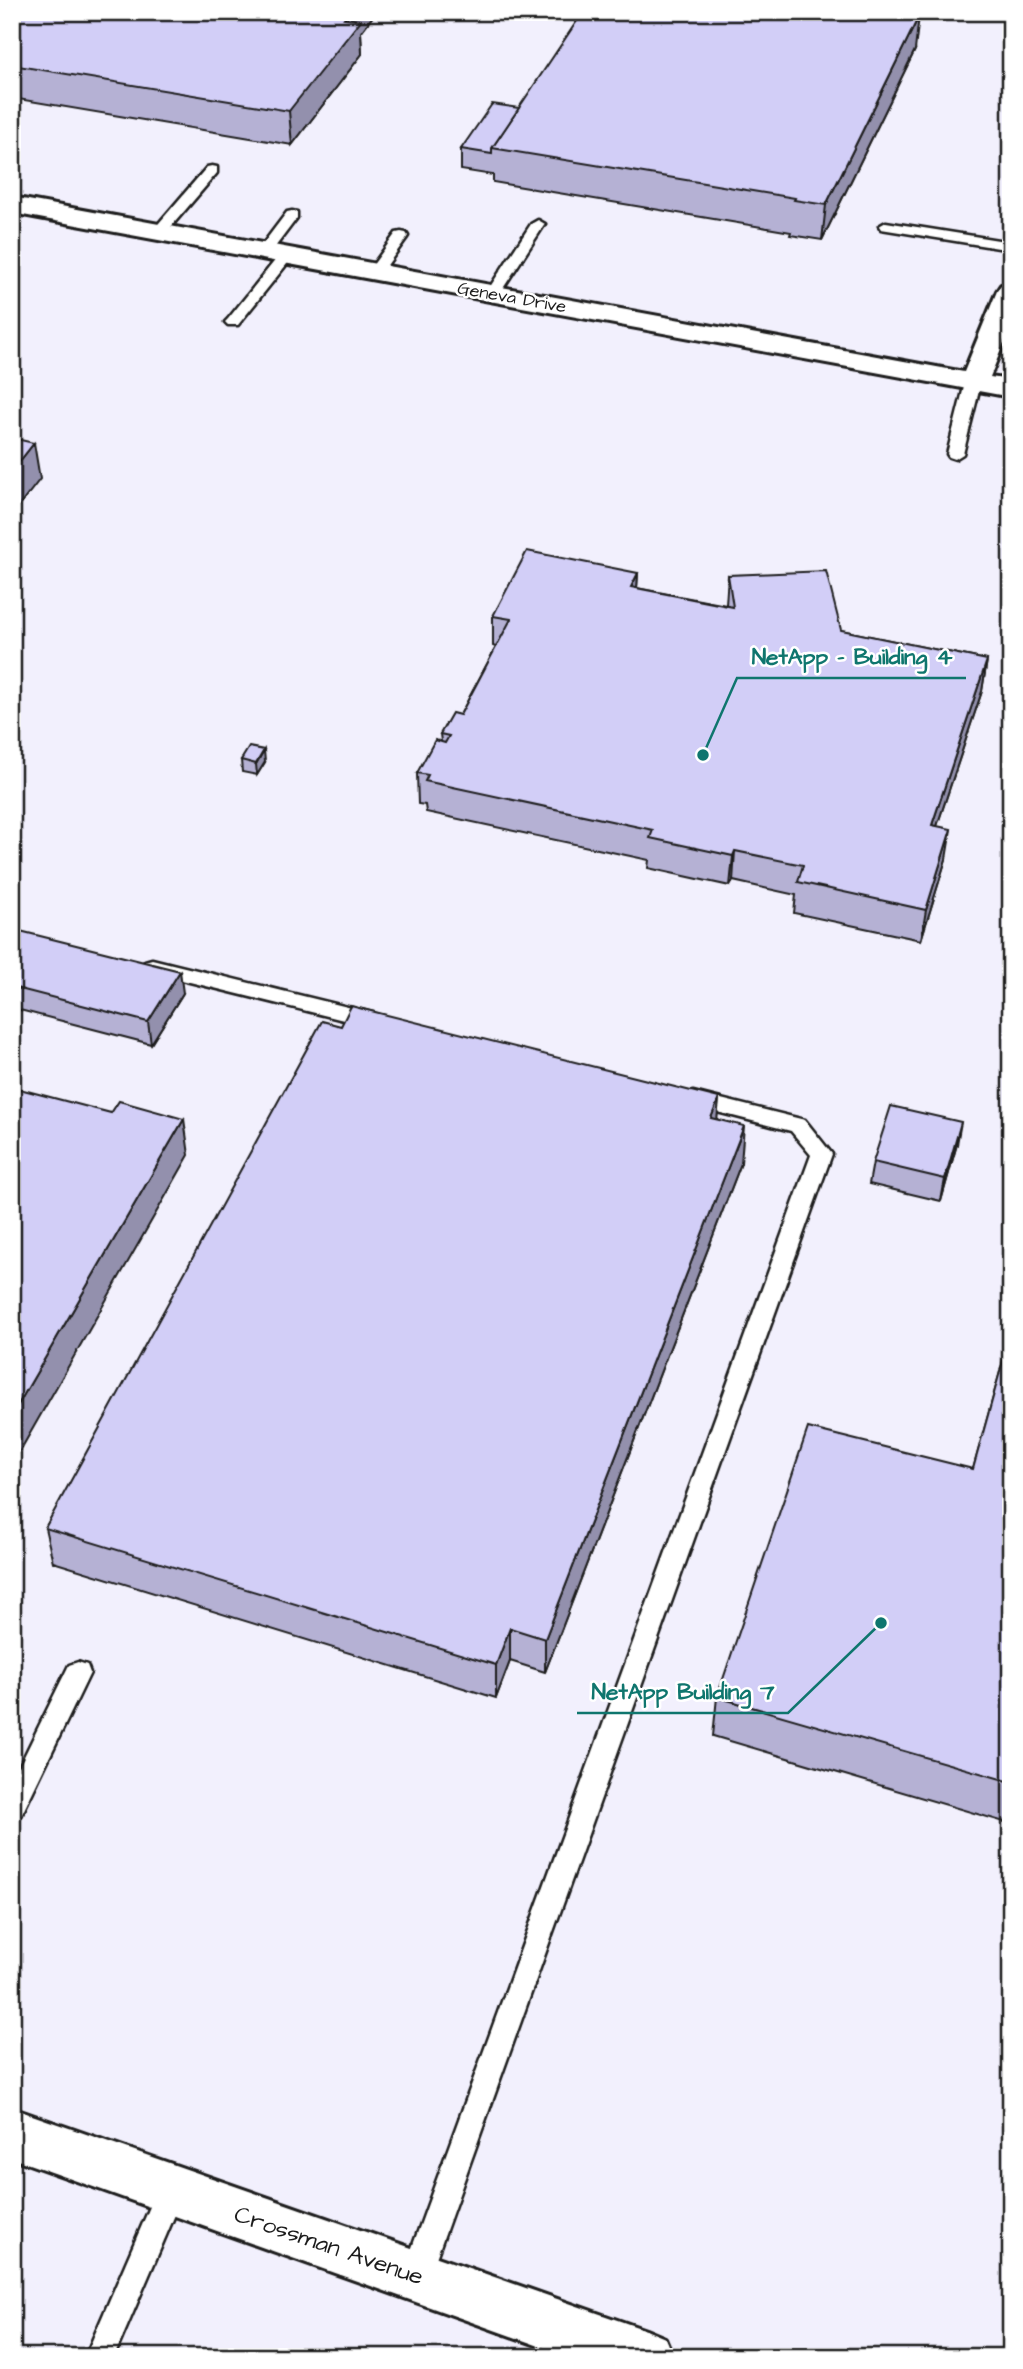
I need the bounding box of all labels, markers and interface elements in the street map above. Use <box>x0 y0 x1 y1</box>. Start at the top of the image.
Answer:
street label: Geneva Drive <box>456 276 569 319</box>
callout: NetApp - Building 4 <box>737 634 966 678</box>
text: NetApp - Building 4 <box>752 641 953 674</box>
callout: NetApp Building 7 <box>577 1669 788 1713</box>
text: NetApp Building 7 <box>592 1676 775 1709</box>
street label: Crossman Avenue <box>229 2198 428 2294</box>

